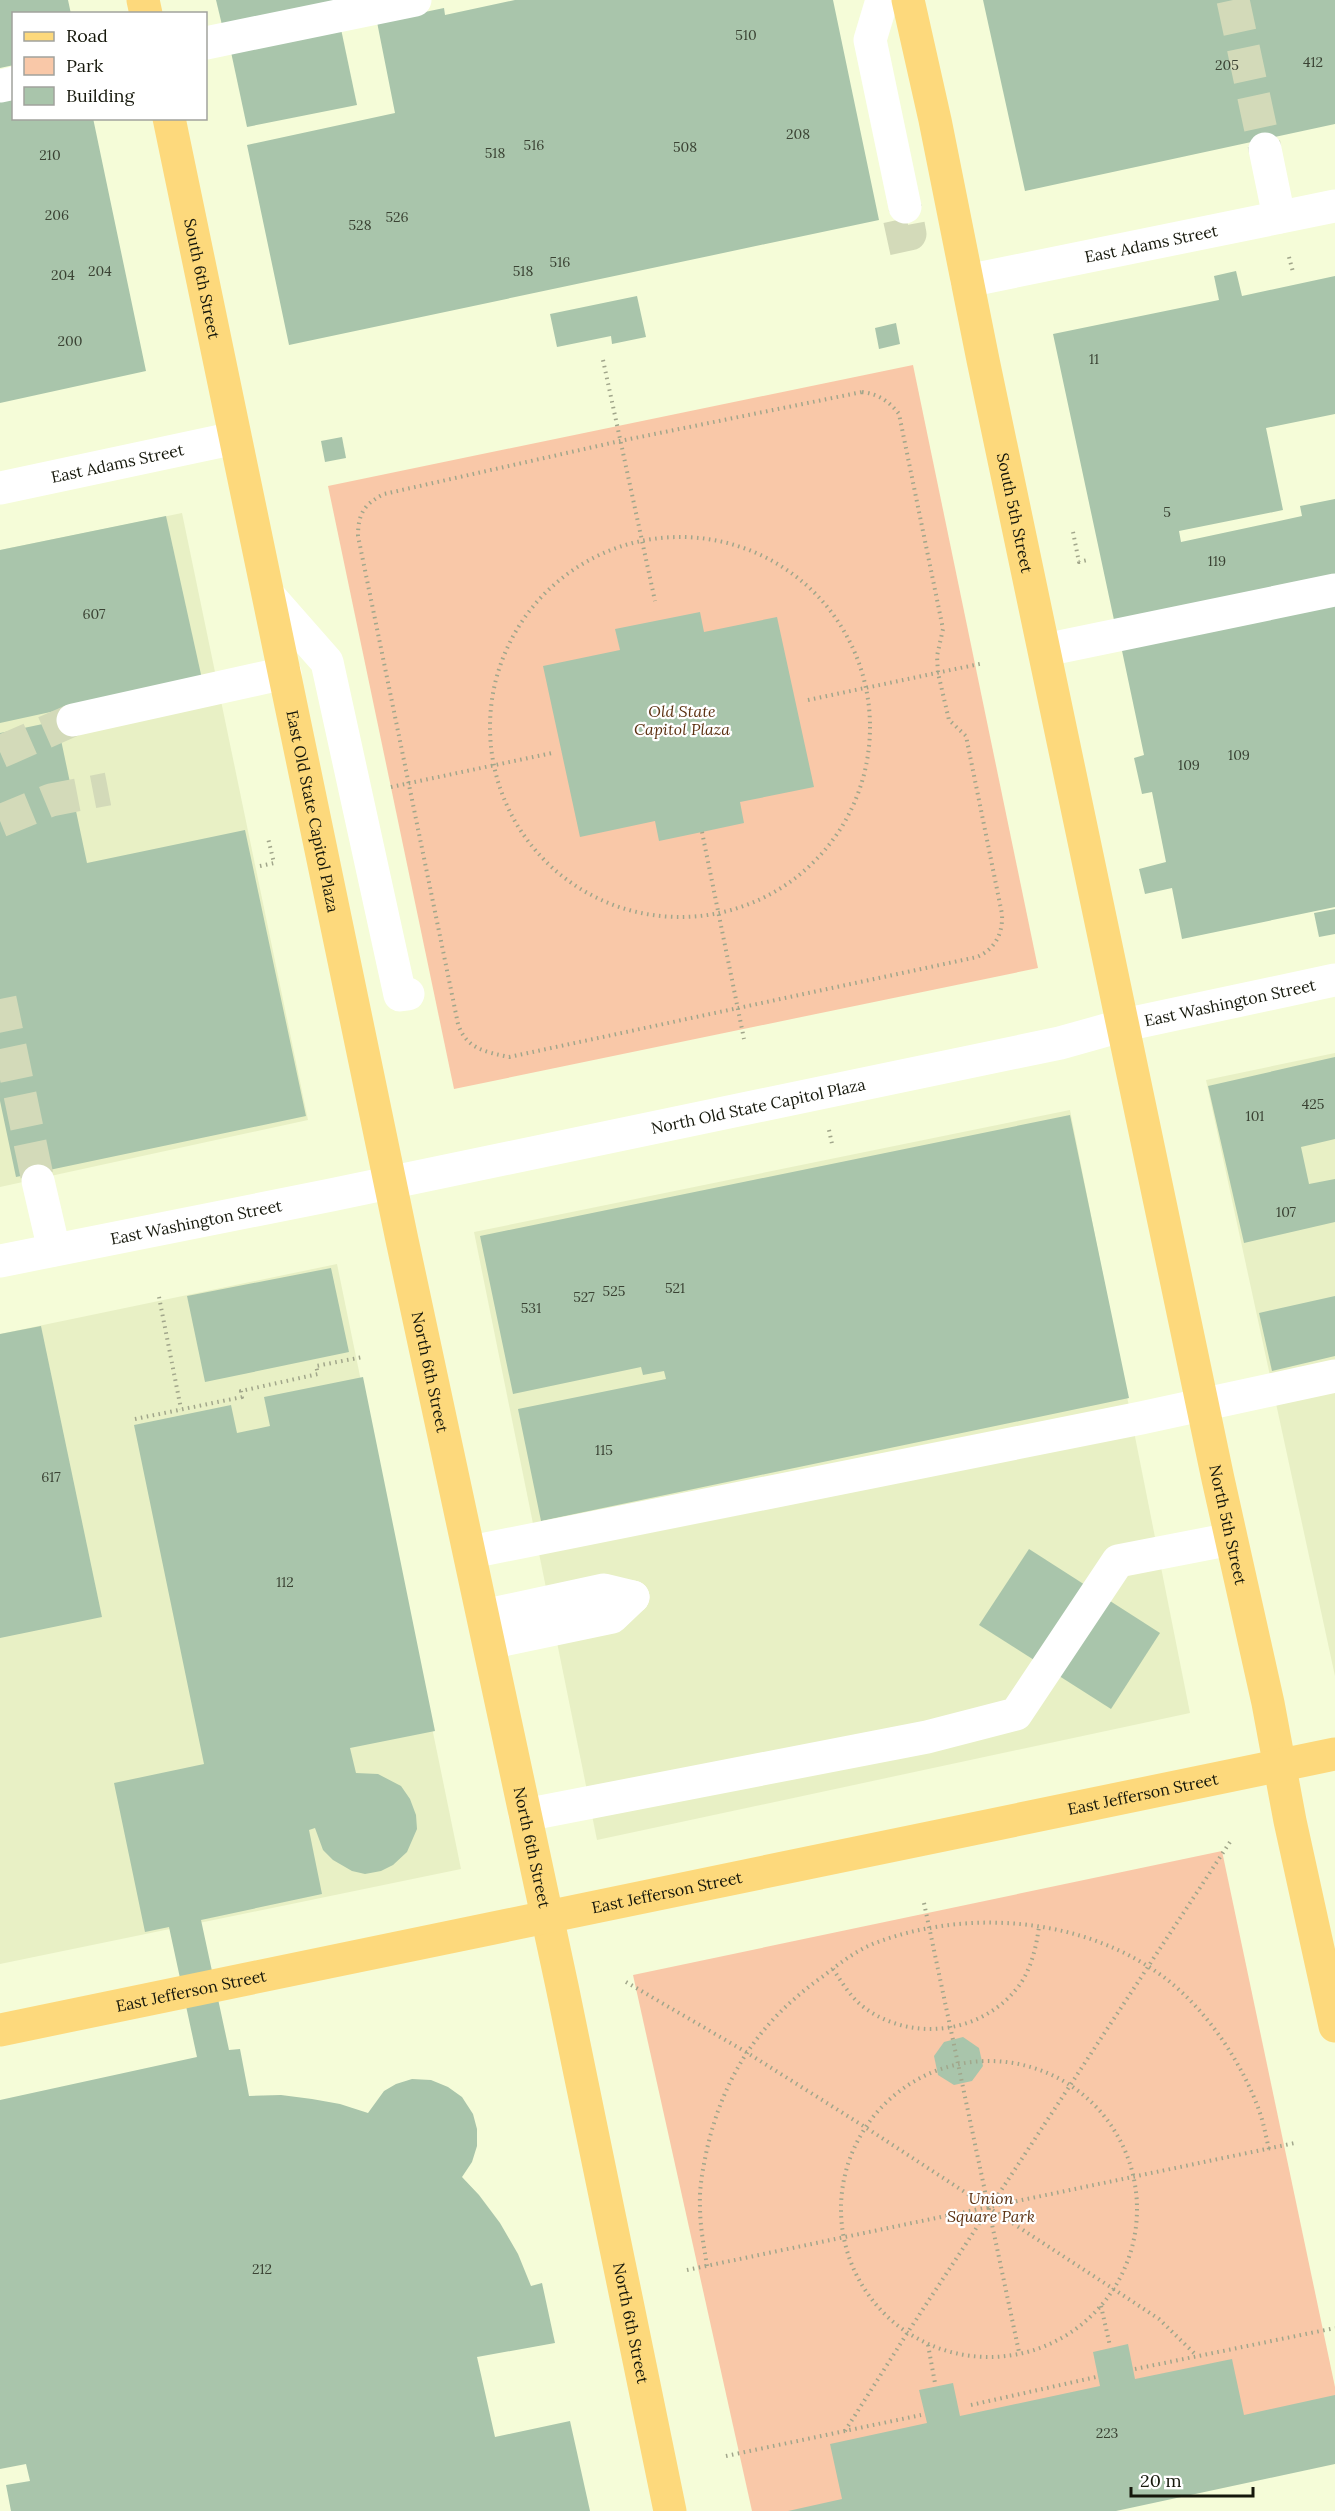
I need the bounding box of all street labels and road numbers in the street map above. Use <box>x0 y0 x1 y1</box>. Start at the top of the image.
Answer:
street label: South 6th Street <box>180 216 225 341</box>
street label: East Adams Street <box>1083 220 1220 267</box>
street label: East Adams Street <box>49 439 186 487</box>
street label: South 5th Street <box>993 451 1038 576</box>
street label: East Old State Capitol Plaza <box>282 708 344 914</box>
street label: East Washington Street <box>1142 974 1318 1030</box>
street label: North Old State Capitol Plaza <box>649 1074 867 1138</box>
street label: East Washington Street <box>109 1195 285 1249</box>
street label: North 6th Street <box>408 1310 453 1435</box>
street label: North 5th Street <box>1205 1463 1251 1588</box>
street label: East Jefferson Street <box>1066 1768 1221 1819</box>
street label: North 6th Street <box>510 1785 555 1910</box>
street label: East Jefferson Street <box>590 1867 745 1917</box>
street label: East Jefferson Street <box>114 1965 269 2016</box>
street label: North 6th Street <box>609 2261 654 2386</box>

